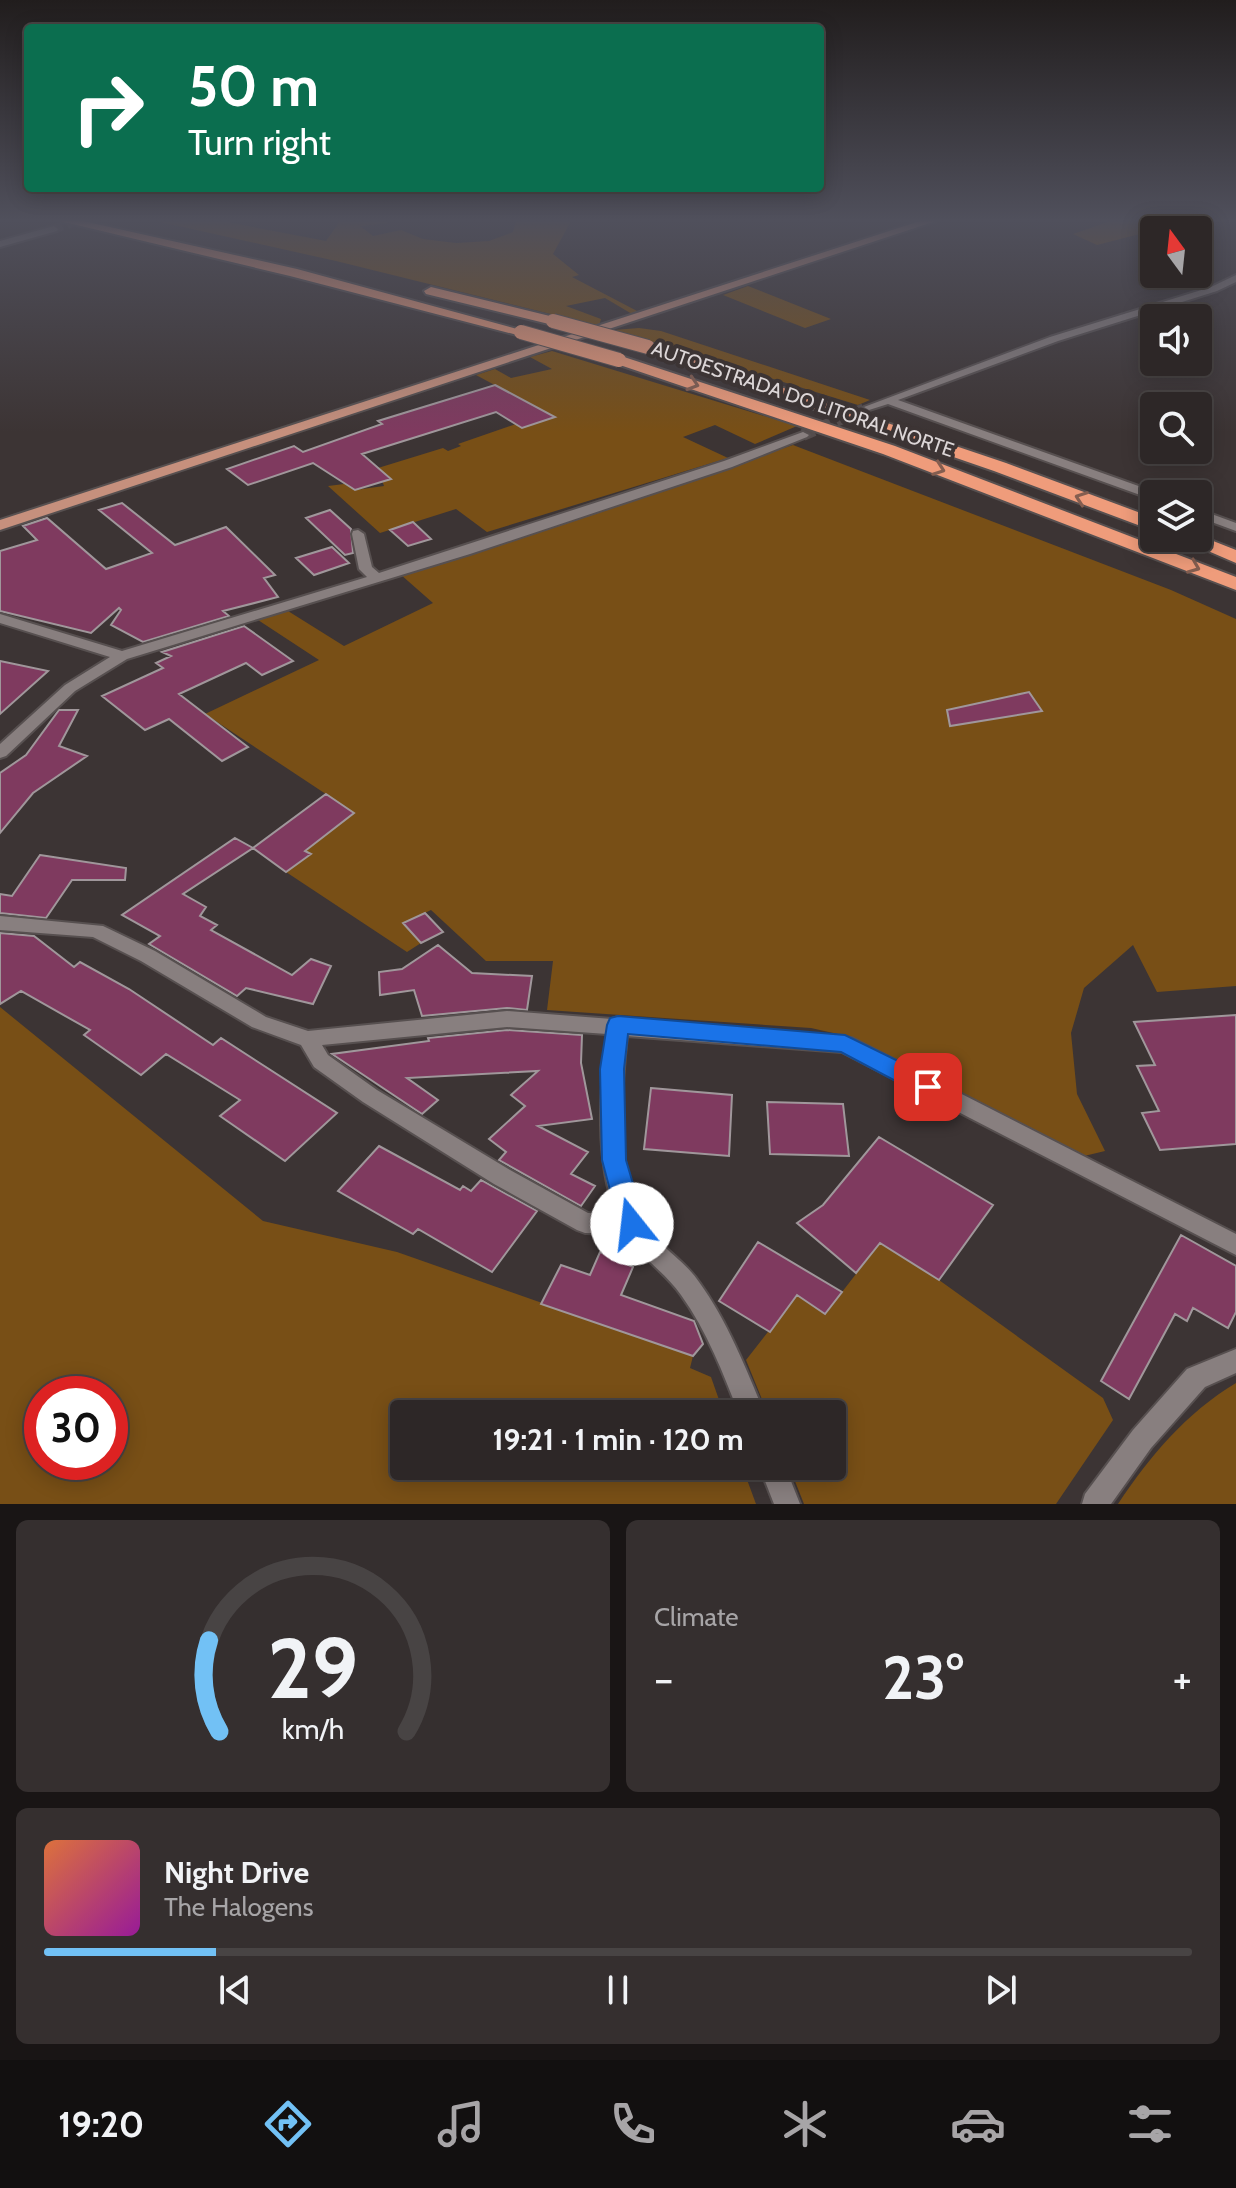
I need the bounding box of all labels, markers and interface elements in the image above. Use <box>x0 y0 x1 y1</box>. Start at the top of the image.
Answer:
text: 50 m <box>188 52 319 120</box>
icon: right <box>56 56 160 160</box>
text: Turn right <box>188 120 331 164</box>
north arrow <box>1140 216 1212 288</box>
map controls <box>1140 216 1212 552</box>
button: sound <box>1140 304 1212 376</box>
street label: AUTOESTRADA DO LITORAL NORTE <box>649 336 957 462</box>
one-way arrow <box>686 375 700 391</box>
button: search <box>1140 392 1212 464</box>
one-way arrow <box>931 459 945 476</box>
button: layers <box>1140 480 1212 552</box>
one-way arrow <box>1075 491 1089 507</box>
one-way arrow <box>1186 557 1200 574</box>
pin <box>894 1053 962 1121</box>
icon: arrive <box>906 1065 950 1109</box>
position arrow <box>590 1182 674 1266</box>
speed limit sign: 30 <box>24 1376 128 1480</box>
text: 19:21 · 1 min · 120 m <box>492 1421 744 1458</box>
text: Climate <box>654 1601 739 1633</box>
text: 29 <box>268 1618 358 1719</box>
text: 23° <box>882 1641 964 1714</box>
text: − <box>654 1652 673 1705</box>
text: + <box>1173 1652 1192 1705</box>
text: km/h <box>282 1711 344 1746</box>
text: Night Drive <box>164 1854 309 1891</box>
text: The Halogens <box>164 1891 313 1923</box>
icon: previous <box>213 1968 257 2012</box>
icon: pause <box>596 1968 640 2012</box>
icon: next <box>979 1968 1023 2012</box>
icon: directions <box>260 2096 316 2152</box>
icon: music <box>433 2096 489 2152</box>
icon: phone <box>605 2096 661 2152</box>
icon: climate <box>777 2096 833 2152</box>
icon: car <box>950 2096 1006 2152</box>
icon: filters <box>1122 2096 1178 2152</box>
text: 19:20 <box>58 2102 144 2146</box>

